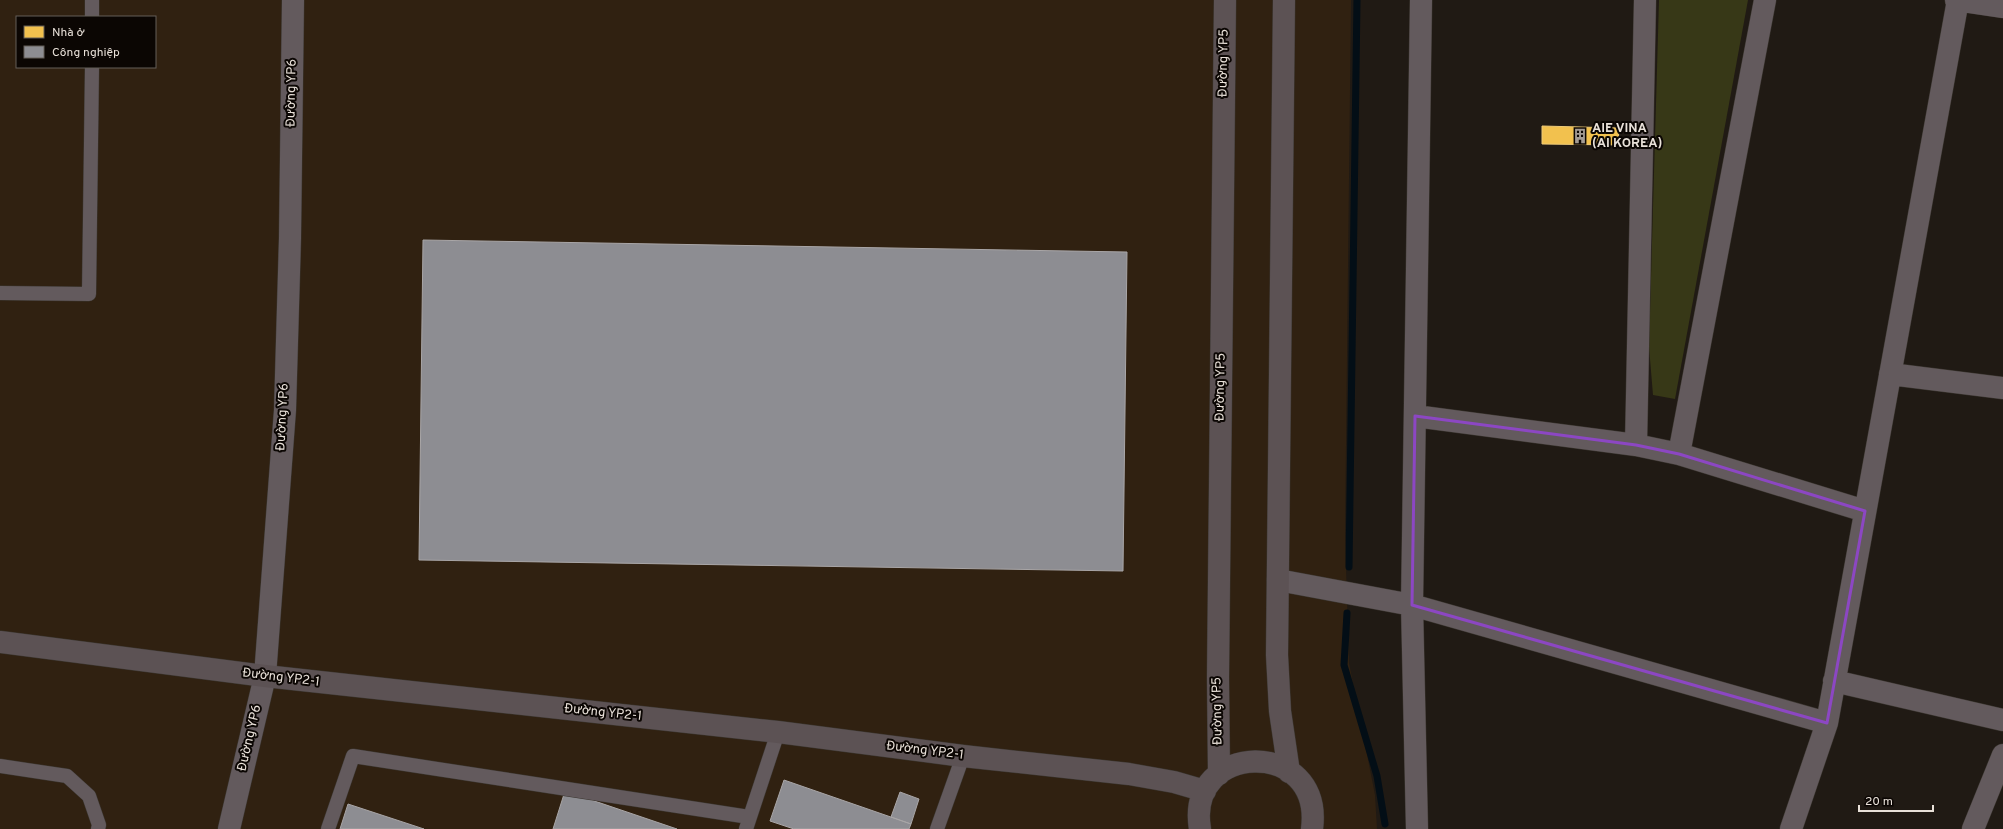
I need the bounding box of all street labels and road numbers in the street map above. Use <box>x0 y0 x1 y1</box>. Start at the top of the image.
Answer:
street label: Đường YP5 <box>1215 29 1233 97</box>
street label: Đường YP6 <box>283 59 301 127</box>
street label: Đường YP5 <box>1212 353 1230 421</box>
street label: Đường YP6 <box>273 383 293 451</box>
street label: Đường YP2-1 <box>241 665 321 691</box>
street label: Đường YP5 <box>1209 677 1227 745</box>
street label: Đường YP2-1 <box>563 701 643 725</box>
street label: Đường YP6 <box>235 703 265 773</box>
street label: Đường YP2-1 <box>885 738 965 764</box>

